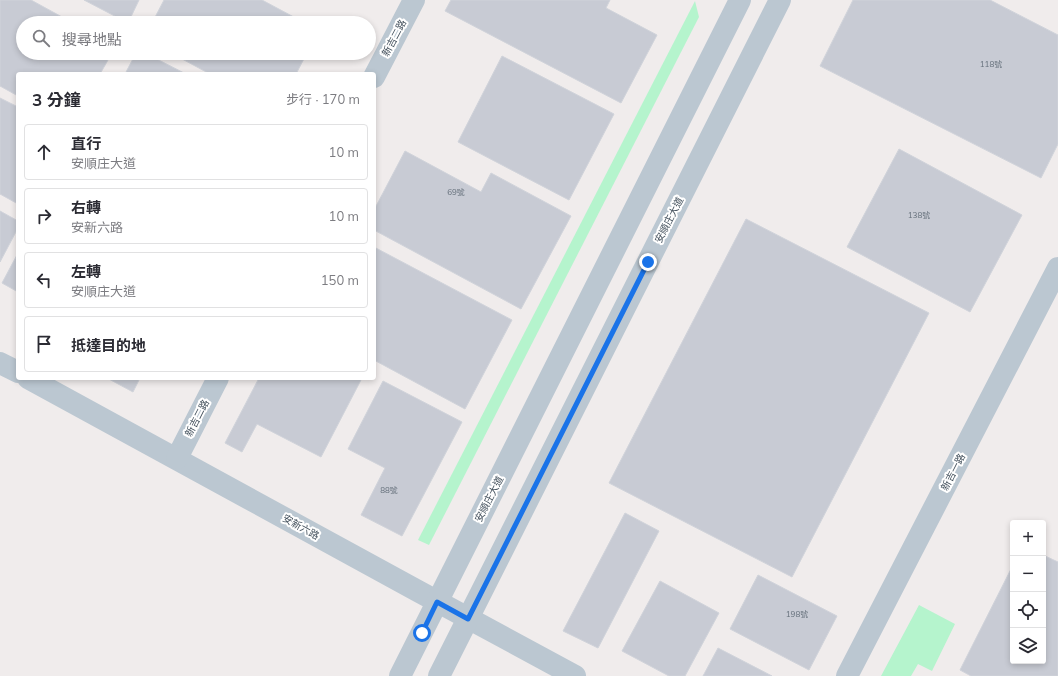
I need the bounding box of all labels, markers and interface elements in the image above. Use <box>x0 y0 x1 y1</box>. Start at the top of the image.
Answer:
search box <box>16 16 376 60</box>
street label: 新吉二路 <box>379 17 409 59</box>
icon: search <box>30 27 52 49</box>
text: 搜尋地點 <box>62 30 122 49</box>
house number: 118號 <box>980 59 1002 69</box>
text: 3 分鐘 <box>32 89 81 110</box>
text: 步行 · 170 m <box>286 91 360 107</box>
text: 直行 <box>71 134 101 153</box>
icon: ahead <box>33 141 55 163</box>
text: 10 m <box>329 144 359 160</box>
text: 安順庄大道 <box>71 155 136 171</box>
house number: 69號 <box>447 187 465 197</box>
street label: 安順庄大道 <box>652 195 686 245</box>
text: 右轉 <box>71 198 101 217</box>
icon: right <box>33 205 55 227</box>
text: 10 m <box>329 208 359 224</box>
house number: 138號 <box>908 210 930 220</box>
text: 安新六路 <box>71 219 123 235</box>
route end <box>639 253 657 271</box>
text: 左轉 <box>71 262 101 281</box>
icon: left <box>33 269 55 291</box>
text: 150 m <box>321 272 359 288</box>
text: 安順庄大道 <box>71 283 136 299</box>
icon: arrive <box>33 333 55 355</box>
text: 抵達目的地 <box>71 336 146 355</box>
street label: 新吉二路 <box>182 397 212 439</box>
street label: 新吉一路 <box>938 451 968 493</box>
street label: 安順庄大道 <box>472 474 506 524</box>
house number: 88號 <box>380 485 398 495</box>
street label: 安新六路 <box>280 512 322 542</box>
map controls <box>1010 520 1046 664</box>
button: + <box>1010 520 1046 556</box>
button: − <box>1010 556 1046 592</box>
button: locate <box>1010 592 1046 628</box>
house number: 198號 <box>786 609 808 619</box>
route start <box>413 624 431 642</box>
button: layers <box>1010 628 1046 664</box>

